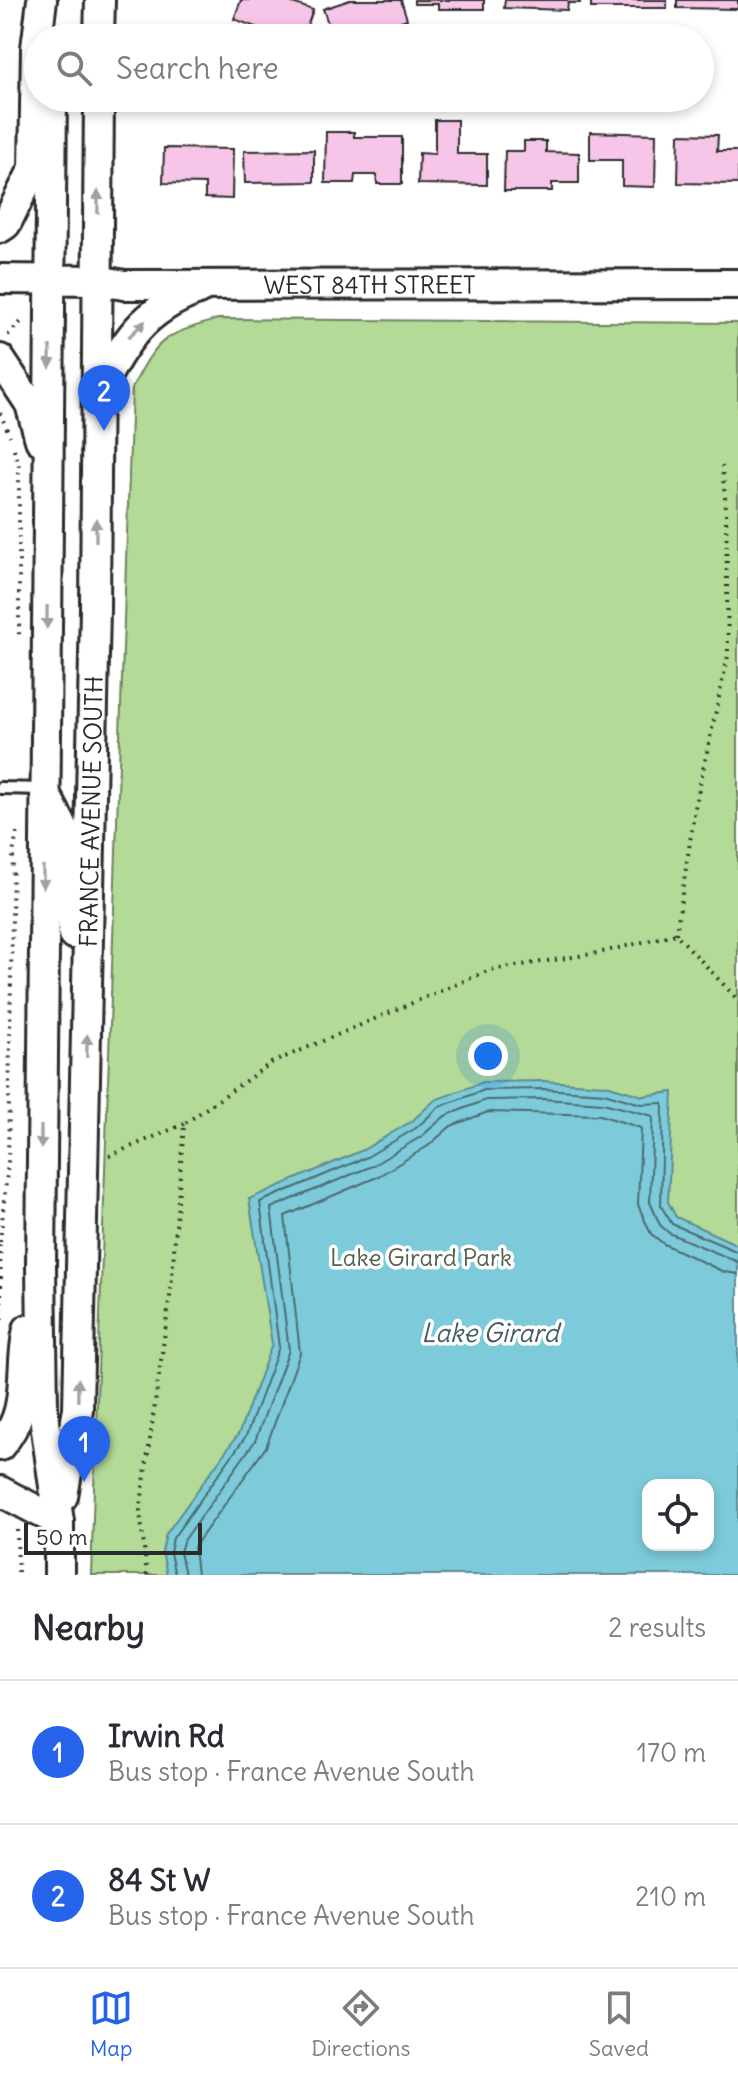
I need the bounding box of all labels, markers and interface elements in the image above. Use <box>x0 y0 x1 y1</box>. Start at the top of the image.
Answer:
search box <box>24 24 714 112</box>
icon: search <box>52 46 96 90</box>
text: Search here <box>116 49 279 87</box>
one-way arrow <box>92 189 104 214</box>
street label: WEST 84TH STREET <box>263 269 476 300</box>
one-way arrow <box>127 320 146 338</box>
one-way arrow <box>44 345 56 370</box>
pin: 2 <box>78 365 130 431</box>
one-way arrow <box>90 517 102 542</box>
one-way arrow <box>41 605 53 630</box>
street label: FRANCE AVENUE SOUTH <box>73 676 109 947</box>
one-way arrow <box>37 865 49 890</box>
one-way arrow <box>81 1033 93 1058</box>
your location <box>468 1036 508 1076</box>
one-way arrow <box>35 1125 48 1150</box>
park label: Lake Girard Park <box>330 1242 512 1272</box>
water label: Lake Girard <box>421 1316 562 1349</box>
one-way arrow <box>72 1377 85 1402</box>
pin: 1 <box>58 1416 110 1482</box>
map controls <box>642 1479 714 1551</box>
button: locate <box>642 1479 714 1551</box>
scale bar <box>24 1519 202 1555</box>
text: 50 m <box>36 1523 88 1551</box>
text: Nearby <box>32 1606 145 1649</box>
text: 2 results <box>608 1611 706 1644</box>
text: Irwin Rd <box>108 1717 225 1755</box>
text: 1 <box>53 1736 63 1769</box>
text: 170 m <box>637 1736 706 1769</box>
text: Bus stop · France Avenue South <box>108 1755 475 1788</box>
text: 84 St W <box>108 1861 210 1899</box>
text: 2 <box>51 1880 65 1913</box>
text: 210 m <box>635 1880 706 1913</box>
text: Bus stop · France Avenue South <box>108 1899 475 1932</box>
tab: Map <box>89 1986 133 2062</box>
tab: Directions <box>311 1986 411 2062</box>
tab: Saved <box>589 1986 649 2062</box>

